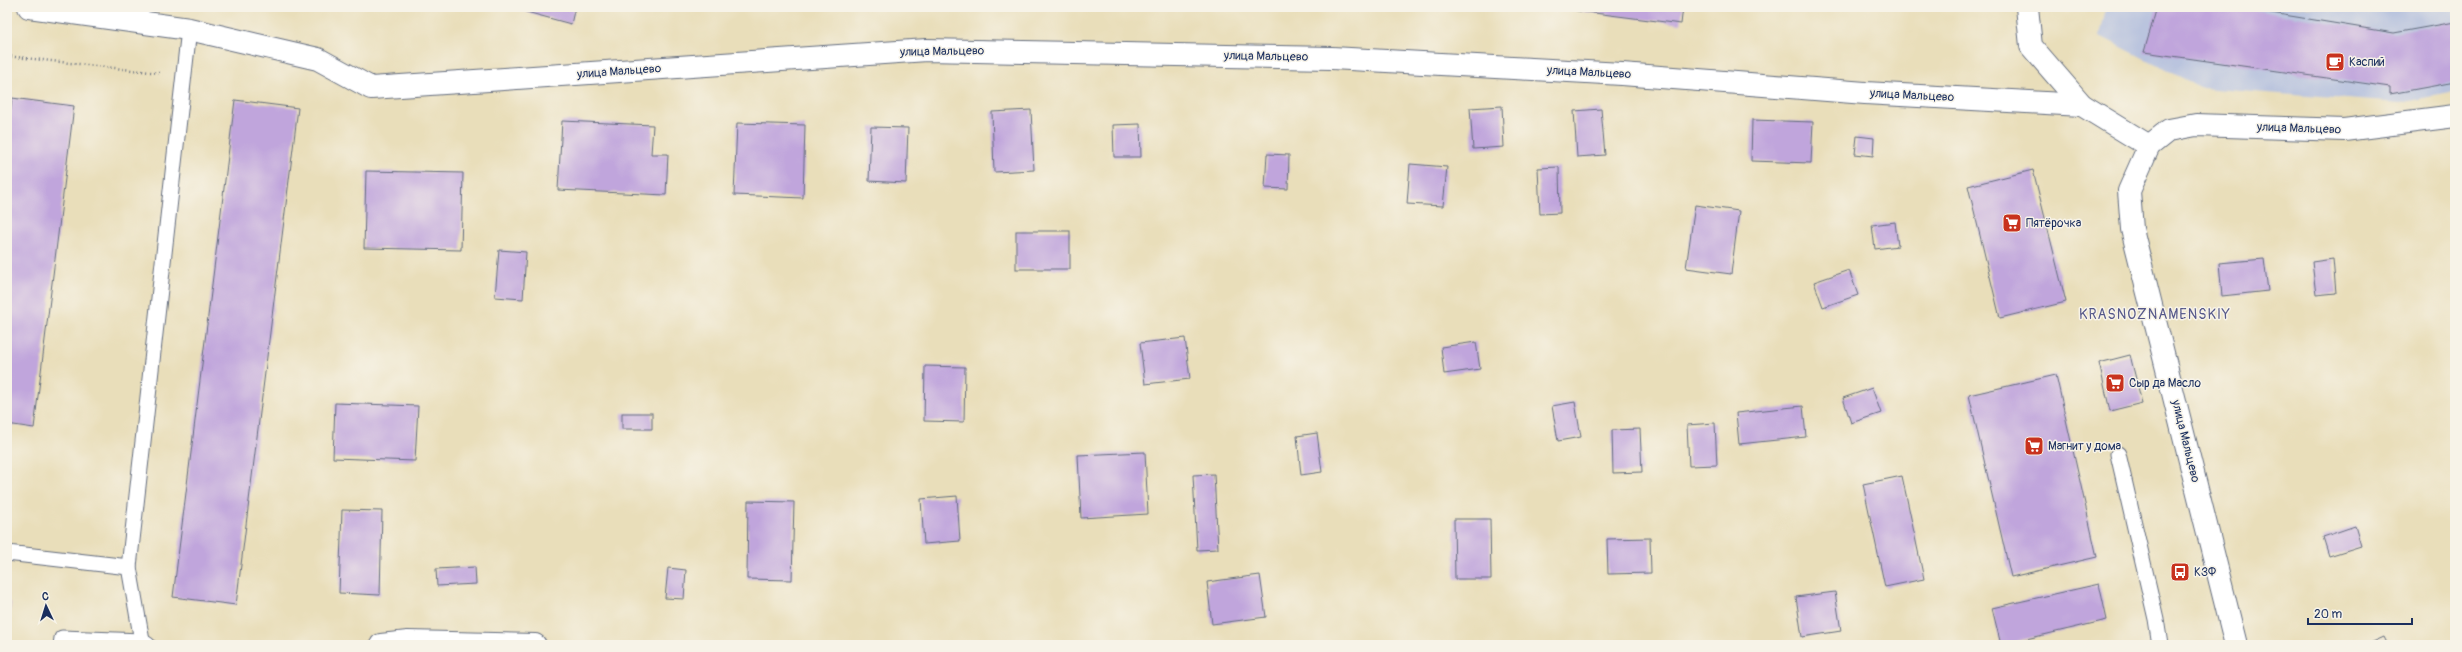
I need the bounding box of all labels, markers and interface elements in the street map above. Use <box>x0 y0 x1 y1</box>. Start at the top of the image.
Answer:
street label: улица Мальцево <box>899 43 985 60</box>
street label: улица Мальцево <box>1223 48 1309 65</box>
cafe icon: Каспий <box>2324 51 2346 73</box>
place label: Каспий <box>2349 55 2385 70</box>
street label: улица Мальцево <box>575 61 662 82</box>
street label: улица Мальцево <box>1545 63 1632 82</box>
street label: улица Мальцево <box>1868 86 1955 105</box>
street label: улица Мальцево <box>2256 119 2342 137</box>
supermarket icon: Пятёрочка <box>2001 212 2023 234</box>
place label: Пятёрочка <box>2026 216 2082 231</box>
district label: KRASNOZNAMENSKIY <box>2079 306 2231 323</box>
supermarket icon: Сыр да Масло <box>2104 372 2126 394</box>
place label: Сыр да Масло <box>2129 376 2201 391</box>
street label: улица Мальцево <box>2168 397 2203 484</box>
supermarket icon: Магнит у дома <box>2023 435 2045 457</box>
place label: Магнит у дома <box>2048 439 2122 454</box>
bus stop icon: КЗФ <box>2169 561 2191 583</box>
place label: КЗФ <box>2194 565 2216 580</box>
north arrow <box>26 586 66 626</box>
text: С <box>41 590 49 603</box>
scale bar <box>2308 600 2412 626</box>
text: 20 m <box>2314 607 2343 622</box>

